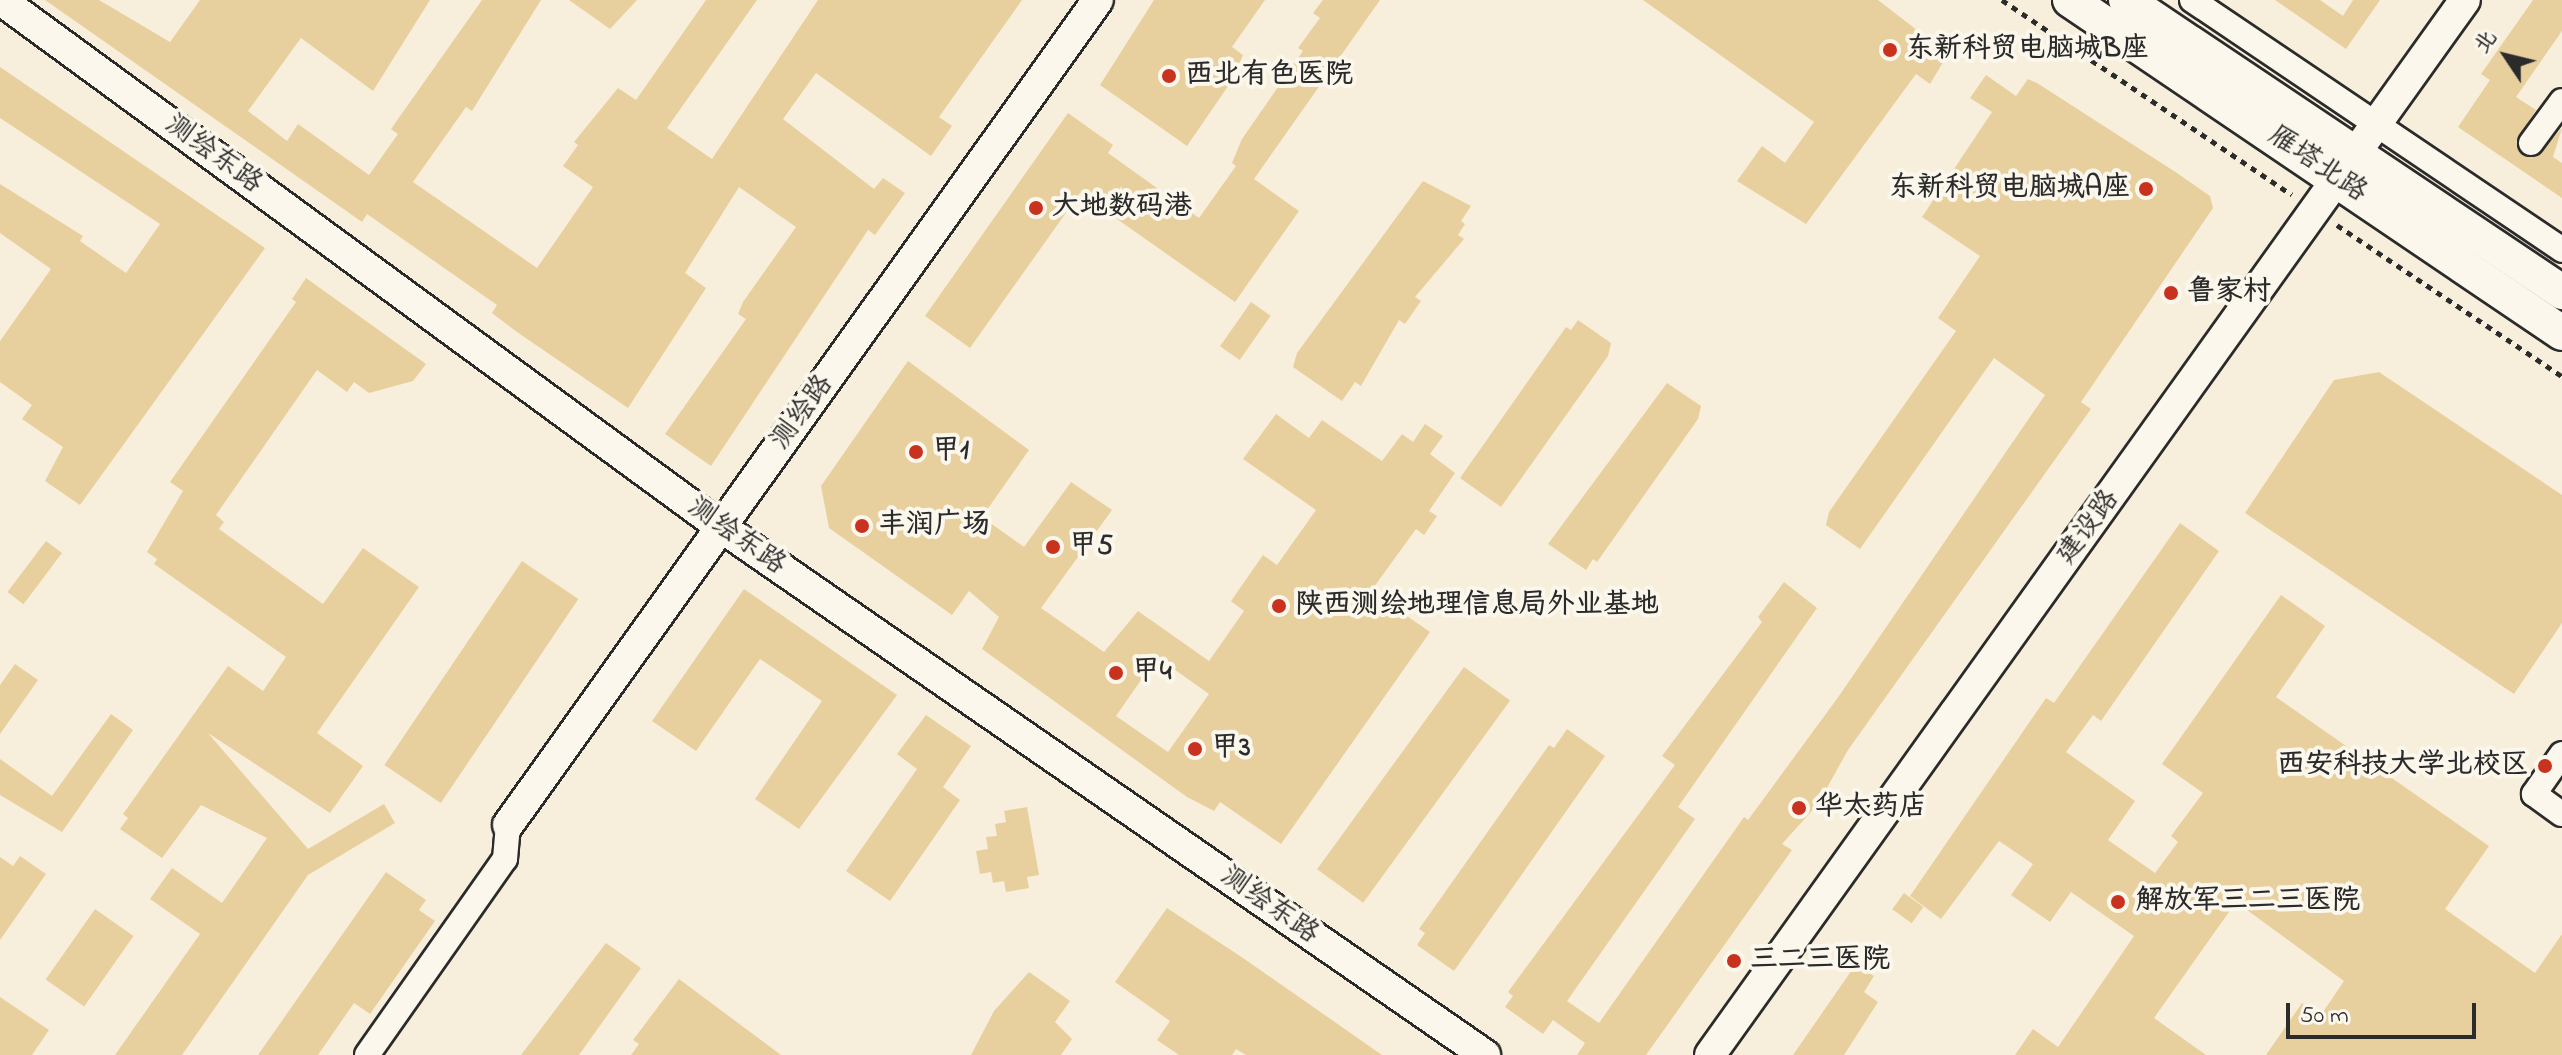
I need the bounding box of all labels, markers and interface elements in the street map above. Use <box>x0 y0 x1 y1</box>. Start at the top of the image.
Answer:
north arrow <box>2466 16 2546 96</box>
text: 北 <box>2467 24 2506 60</box>
place label: 东新科贸电脑城B座 <box>1906 33 2149 67</box>
marker: 东新科贸电脑城B座 <box>1881 41 1899 59</box>
place label: 西北有色医院 <box>1185 59 1353 93</box>
marker: 西北有色医院 <box>1160 67 1178 85</box>
street label: 测绘东路 <box>158 108 268 202</box>
street label: 雁塔北路 <box>2261 120 2373 210</box>
place label: 东新科贸电脑城A座 <box>1889 172 2130 206</box>
marker: 东新科贸电脑城A座 <box>2137 180 2155 198</box>
place label: 大地数码港 <box>1052 191 1192 225</box>
marker: 大地数码港 <box>1027 199 1045 217</box>
place label: 鲁家村 <box>2187 276 2271 310</box>
marker: 鲁家村 <box>2162 284 2180 302</box>
street label: 测绘路 <box>765 369 841 457</box>
place label: 甲1 <box>932 435 969 469</box>
marker: 甲1 <box>907 443 925 461</box>
street label: 建设路 <box>2051 484 2127 572</box>
street label: 测绘东路 <box>680 491 792 583</box>
place label: 丰润广场 <box>878 509 990 543</box>
marker: 丰润广场 <box>853 517 871 535</box>
place label: 甲5 <box>1069 530 1113 564</box>
marker: 甲5 <box>1044 538 1062 556</box>
place label: 陕西测绘地理信息局外业基地 <box>1295 589 1659 623</box>
marker: 陕西测绘地理信息局外业基地 <box>1270 597 1288 615</box>
place label: 甲4 <box>1132 656 1172 690</box>
marker: 甲4 <box>1107 664 1125 682</box>
place label: 甲3 <box>1211 732 1251 766</box>
marker: 甲3 <box>1186 740 1204 758</box>
place label: 西安科技大学北校区 <box>2277 749 2529 783</box>
marker: 西安科技大学北校区 <box>2536 757 2554 775</box>
place label: 华太药店 <box>1815 791 1927 825</box>
marker: 华太药店 <box>1790 799 1808 817</box>
street label: 测绘东路 <box>1213 860 1325 952</box>
place label: 解放军三二三医院 <box>2136 885 2360 919</box>
marker: 解放军三二三医院 <box>2107 891 2129 913</box>
place label: 三二三医院 <box>1750 944 1890 978</box>
marker: 三二三医院 <box>1725 952 1743 970</box>
scale bar <box>2290 987 2480 1037</box>
text: 50 m <box>2300 999 2349 1034</box>

